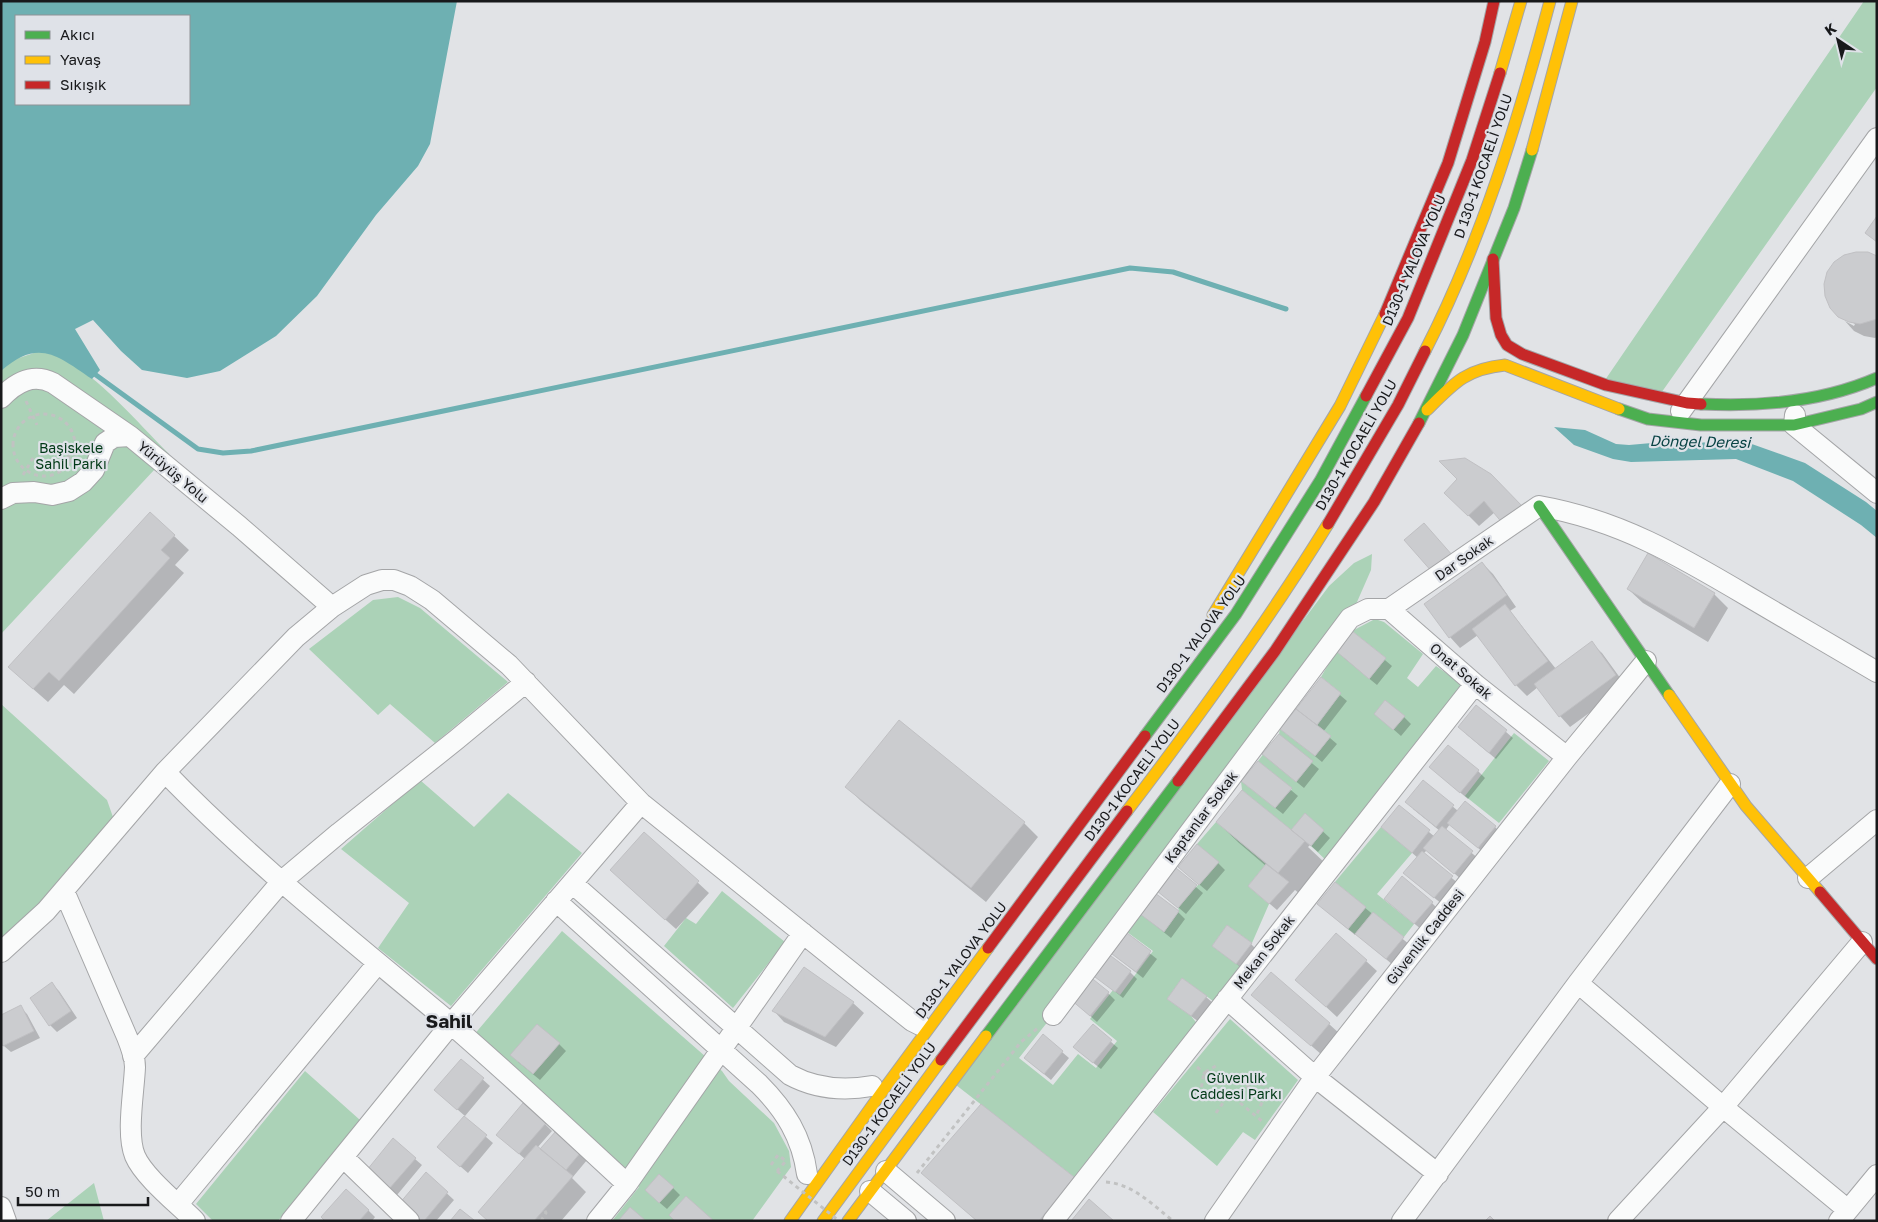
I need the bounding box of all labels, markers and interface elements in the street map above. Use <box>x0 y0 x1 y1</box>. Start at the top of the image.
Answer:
legend <box>15 15 190 105</box>
north arrow <box>1813 15 1863 65</box>
text: K <box>1821 19 1839 39</box>
text: Akıcı <box>60 25 95 43</box>
text: Yavaş <box>60 50 101 68</box>
text: Sıkışık <box>60 75 107 93</box>
street label: D 130-1 KOCAELİ YOLU <box>1450 91 1515 240</box>
street label: D130-1 YALOVA YOLU <box>1378 191 1449 328</box>
street label: D130-1 KOCAELİ YOLU <box>1311 376 1400 513</box>
water label: Döngel Deresi <box>1649 431 1753 452</box>
street label: Yürüyüş Yolu <box>135 437 212 506</box>
park label: Başiskele Sahil Parkı <box>35 439 107 472</box>
street label: Dar Sokak <box>1431 531 1496 584</box>
street label: D130-1 YALOVA YOLU <box>1152 572 1249 696</box>
street label: Onat Sokak <box>1427 639 1496 702</box>
street label: D130-1 KOCAELİ YOLU <box>1080 715 1183 844</box>
street label: Kaptanlar Sokak <box>1161 767 1241 866</box>
street label: Güvenlik Caddesi <box>1382 886 1467 988</box>
street label: D130-1 YALOVA YOLU <box>911 898 1010 1021</box>
street label: Mekan Sokak <box>1230 911 1298 992</box>
district label: Sahil <box>426 1009 472 1032</box>
street label: D130-1 KOCAELİ YOLU <box>838 1039 939 1169</box>
park label: Güvenlik Caddesi Parkı <box>1190 1069 1282 1102</box>
scale bar <box>18 1174 148 1206</box>
text: 50 m <box>25 1182 60 1200</box>

